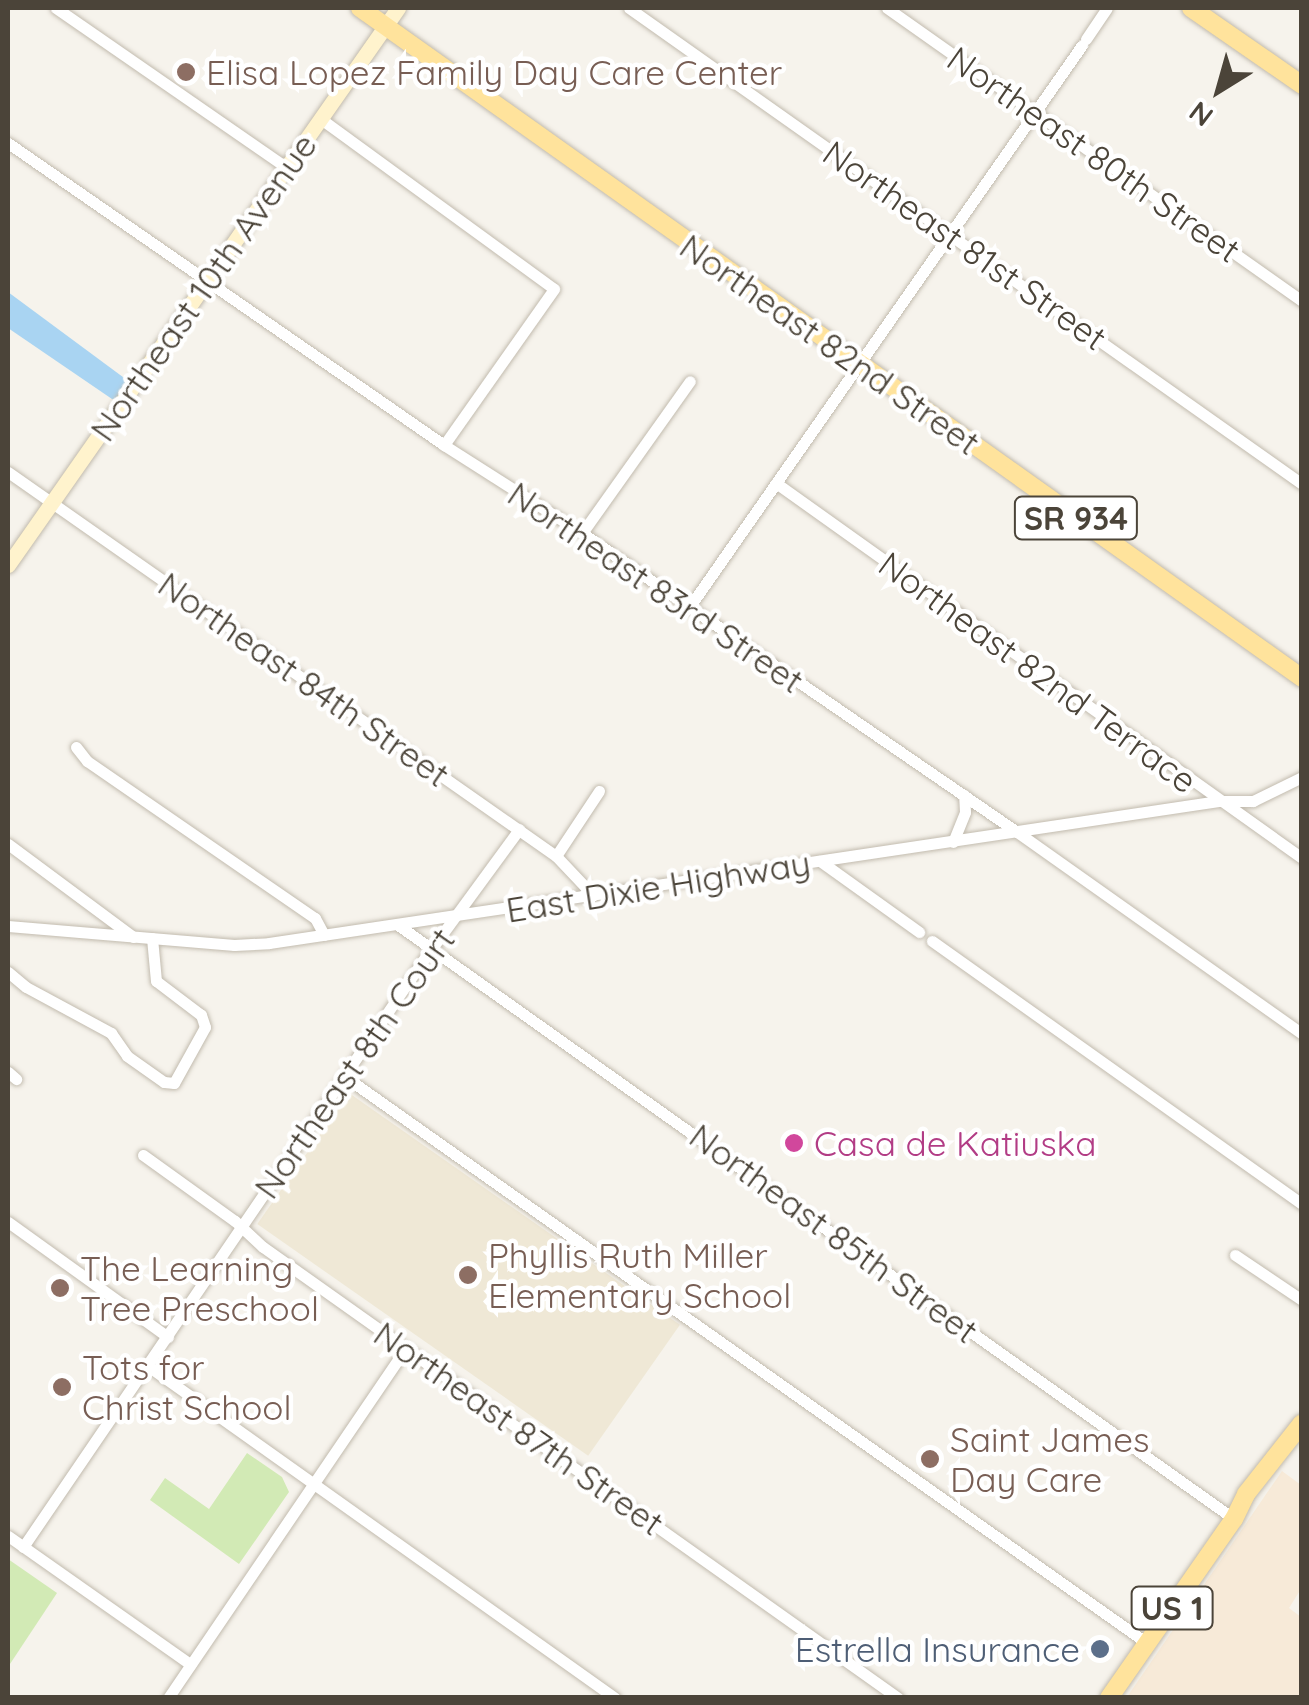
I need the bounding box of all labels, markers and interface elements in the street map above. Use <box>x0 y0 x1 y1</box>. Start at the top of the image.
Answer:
street label: Northeast 80th Street <box>940 37 1248 271</box>
north arrow <box>1169 40 1269 140</box>
place label: Elisa Lopez Family Day Care Center <box>206 51 782 93</box>
marker: Elisa Lopez Family Day Care Center <box>175 61 197 83</box>
street label: Northeast 10th Avenue <box>81 125 325 449</box>
street label: Northeast 81st Street <box>815 131 1115 359</box>
street label: Northeast 82nd Street <box>672 225 988 463</box>
street label: Northeast 83rd Street <box>500 473 812 701</box>
road number: SR 934 <box>1014 491 1138 545</box>
street label: Northeast 82nd Terrace <box>871 543 1205 801</box>
street label: Northeast 84th Street <box>151 563 457 795</box>
street label: East Dixie Highway <box>503 841 813 931</box>
street label: Northeast 8th Court <box>245 920 463 1206</box>
street label: Northeast 85th Street <box>682 1114 986 1352</box>
place label: Casa de Katiuska <box>814 1122 1096 1164</box>
marker: Casa de Katiuska <box>783 1132 805 1154</box>
place label: Phyllis Ruth Miller Elementary School <box>488 1234 791 1316</box>
place label: The Learning Tree Preschool <box>80 1247 319 1329</box>
marker: Phyllis Ruth Miller Elementary School <box>457 1264 479 1286</box>
marker: The Learning Tree Preschool <box>49 1277 71 1299</box>
street label: Northeast 87th Street <box>366 1312 672 1544</box>
place label: Tots for Christ School <box>82 1346 292 1428</box>
marker: Tots for Christ School <box>51 1376 73 1398</box>
place label: Saint James Day Care <box>950 1418 1149 1500</box>
marker: Saint James Day Care <box>919 1448 941 1470</box>
road number: US 1 <box>1130 1581 1214 1635</box>
place label: Estrella Insurance <box>795 1628 1080 1670</box>
marker: Estrella Insurance <box>1089 1638 1111 1660</box>

